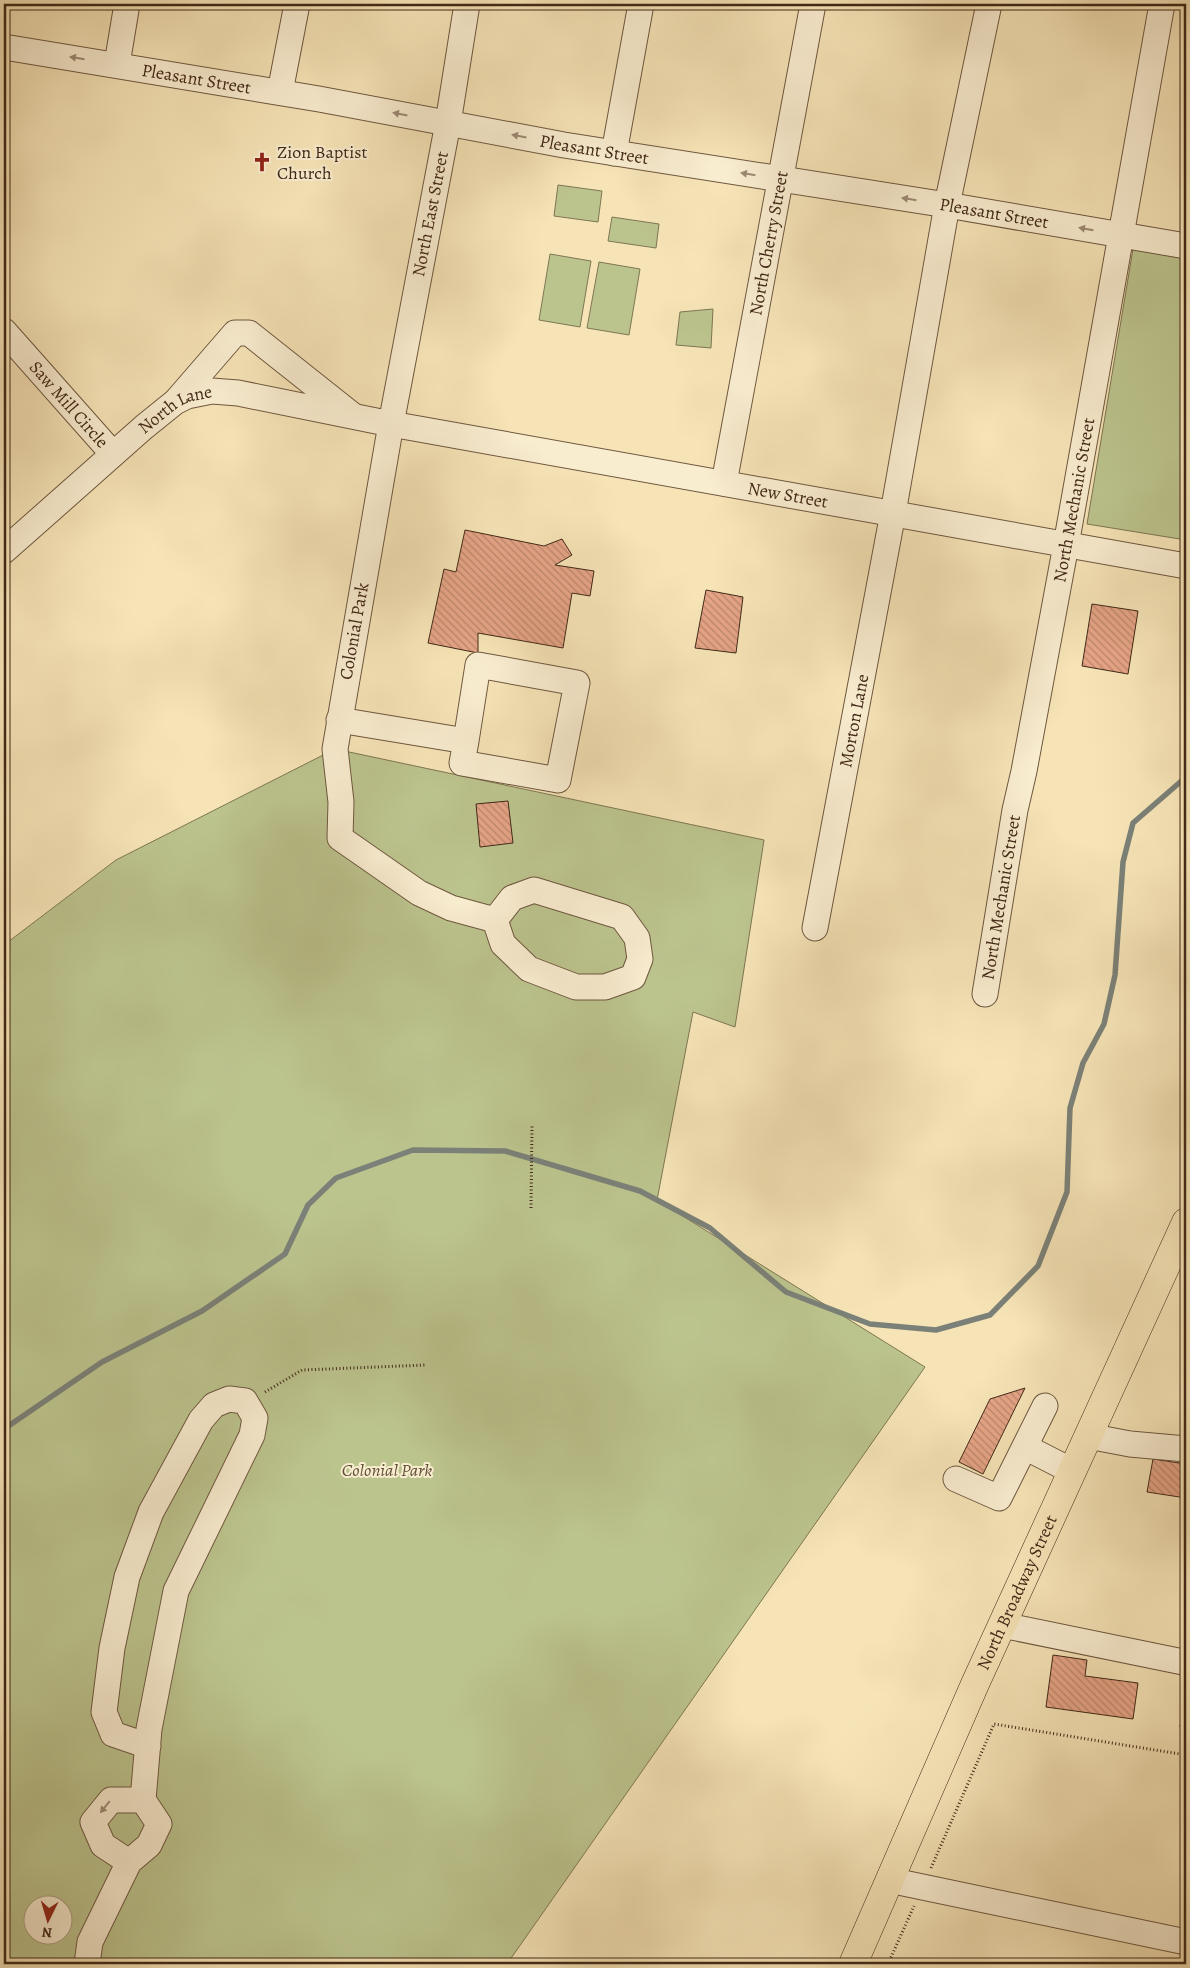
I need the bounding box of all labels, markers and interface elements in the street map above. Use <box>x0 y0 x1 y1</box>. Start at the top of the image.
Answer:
one-way arrow <box>69 54 85 62</box>
street label: Pleasant Street <box>140 58 253 100</box>
one-way arrow <box>392 110 407 118</box>
street label: Pleasant Street <box>538 129 650 170</box>
one-way arrow <box>511 132 527 140</box>
place label: Zion Baptist Church <box>277 140 368 185</box>
street label: North East Street <box>406 149 454 279</box>
church icon: Zion Baptist Church <box>251 151 273 173</box>
one-way arrow <box>740 169 756 177</box>
street label: North Cherry Street <box>743 169 794 317</box>
street label: Pleasant Street <box>938 192 1050 234</box>
one-way arrow <box>901 195 917 203</box>
one-way arrow <box>1078 225 1094 233</box>
street label: Saw Mill Circle <box>24 356 114 453</box>
street label: North Lane <box>133 379 214 439</box>
street label: North Mechanic Street <box>1047 416 1100 584</box>
street label: New Street <box>746 476 830 514</box>
street label: Colonial Park <box>334 580 374 681</box>
street label: Morton Lane <box>833 672 875 769</box>
street label: North Mechanic Street <box>976 813 1026 981</box>
park label: Colonial Park <box>342 1458 432 1482</box>
street label: North Broadway Street <box>971 1511 1063 1674</box>
one-way arrow <box>100 1800 110 1813</box>
north arrow <box>22 1896 72 1946</box>
text: N <box>41 1923 53 1942</box>

